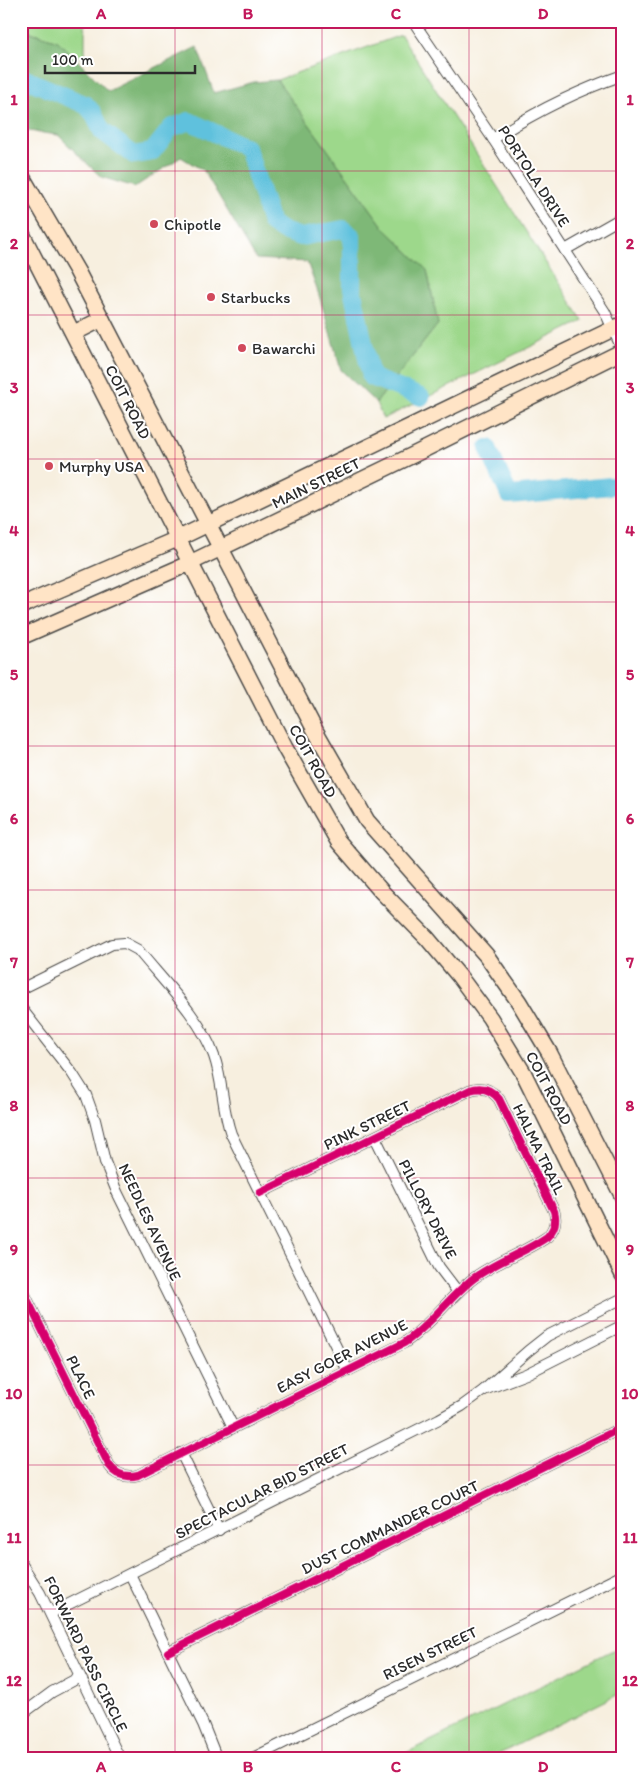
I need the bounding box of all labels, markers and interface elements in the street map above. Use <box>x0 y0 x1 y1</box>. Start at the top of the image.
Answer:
text: A <box>95 4 107 23</box>
text: B <box>243 4 254 23</box>
text: C <box>391 4 402 23</box>
text: D <box>538 4 549 23</box>
scale bar <box>45 42 195 74</box>
text: 100 m <box>52 51 94 69</box>
text: 1 <box>10 90 18 109</box>
text: 1 <box>626 90 634 109</box>
street label: PORTOLA DRIVE <box>494 122 574 230</box>
place label: Chipotle <box>164 215 222 234</box>
marker: Chipotle <box>148 218 160 230</box>
text: 2 <box>10 234 19 253</box>
text: 2 <box>626 234 635 253</box>
place label: Starbucks <box>221 288 290 307</box>
marker: Starbucks <box>205 291 217 303</box>
place label: Bawarchi <box>252 339 316 358</box>
marker: Bawarchi <box>236 342 248 354</box>
street label: COIT ROAD <box>101 362 155 443</box>
text: 3 <box>10 378 19 397</box>
text: 3 <box>626 378 635 397</box>
street label: MAIN STREET <box>269 453 363 513</box>
place label: Murphy USA <box>59 457 144 476</box>
marker: Murphy USA <box>43 460 55 472</box>
text: 4 <box>9 521 19 540</box>
text: 4 <box>625 521 635 540</box>
text: 5 <box>10 665 19 684</box>
text: 5 <box>626 665 635 684</box>
street label: COIT ROAD <box>285 721 341 801</box>
text: 6 <box>10 809 19 828</box>
text: 6 <box>626 809 635 828</box>
text: 7 <box>9 953 18 972</box>
text: 7 <box>625 953 634 972</box>
street label: COIT ROAD <box>522 1048 577 1129</box>
text: 8 <box>10 1096 19 1115</box>
street label: PINK STREET <box>320 1096 414 1154</box>
text: 8 <box>626 1096 635 1115</box>
street label: HALMA TRAIL <box>509 1100 569 1198</box>
street label: PILLORY DRIVE <box>395 1156 461 1262</box>
street label: NEEDLES AVENUE <box>115 1160 186 1284</box>
text: 9 <box>10 1240 18 1259</box>
text: 9 <box>626 1240 634 1259</box>
street label: EASY GOER AVENUE <box>273 1315 411 1397</box>
street label: PLACE <box>62 1352 100 1402</box>
text: 10 <box>5 1384 23 1403</box>
text: 10 <box>621 1384 639 1403</box>
street label: SPECTACULAR BID STREET <box>172 1439 352 1543</box>
street label: DUST COMMANDER COURT <box>298 1476 482 1578</box>
text: 11 <box>7 1528 22 1547</box>
text: 11 <box>623 1528 638 1547</box>
street label: FORWARD PASS CIRCLE <box>40 1573 132 1735</box>
street label: RISEN STREET <box>380 1622 480 1684</box>
text: 12 <box>6 1671 23 1690</box>
text: 12 <box>622 1671 639 1690</box>
text: A <box>95 1757 107 1776</box>
text: B <box>243 1757 254 1776</box>
text: C <box>391 1757 402 1776</box>
text: D <box>538 1757 549 1776</box>

